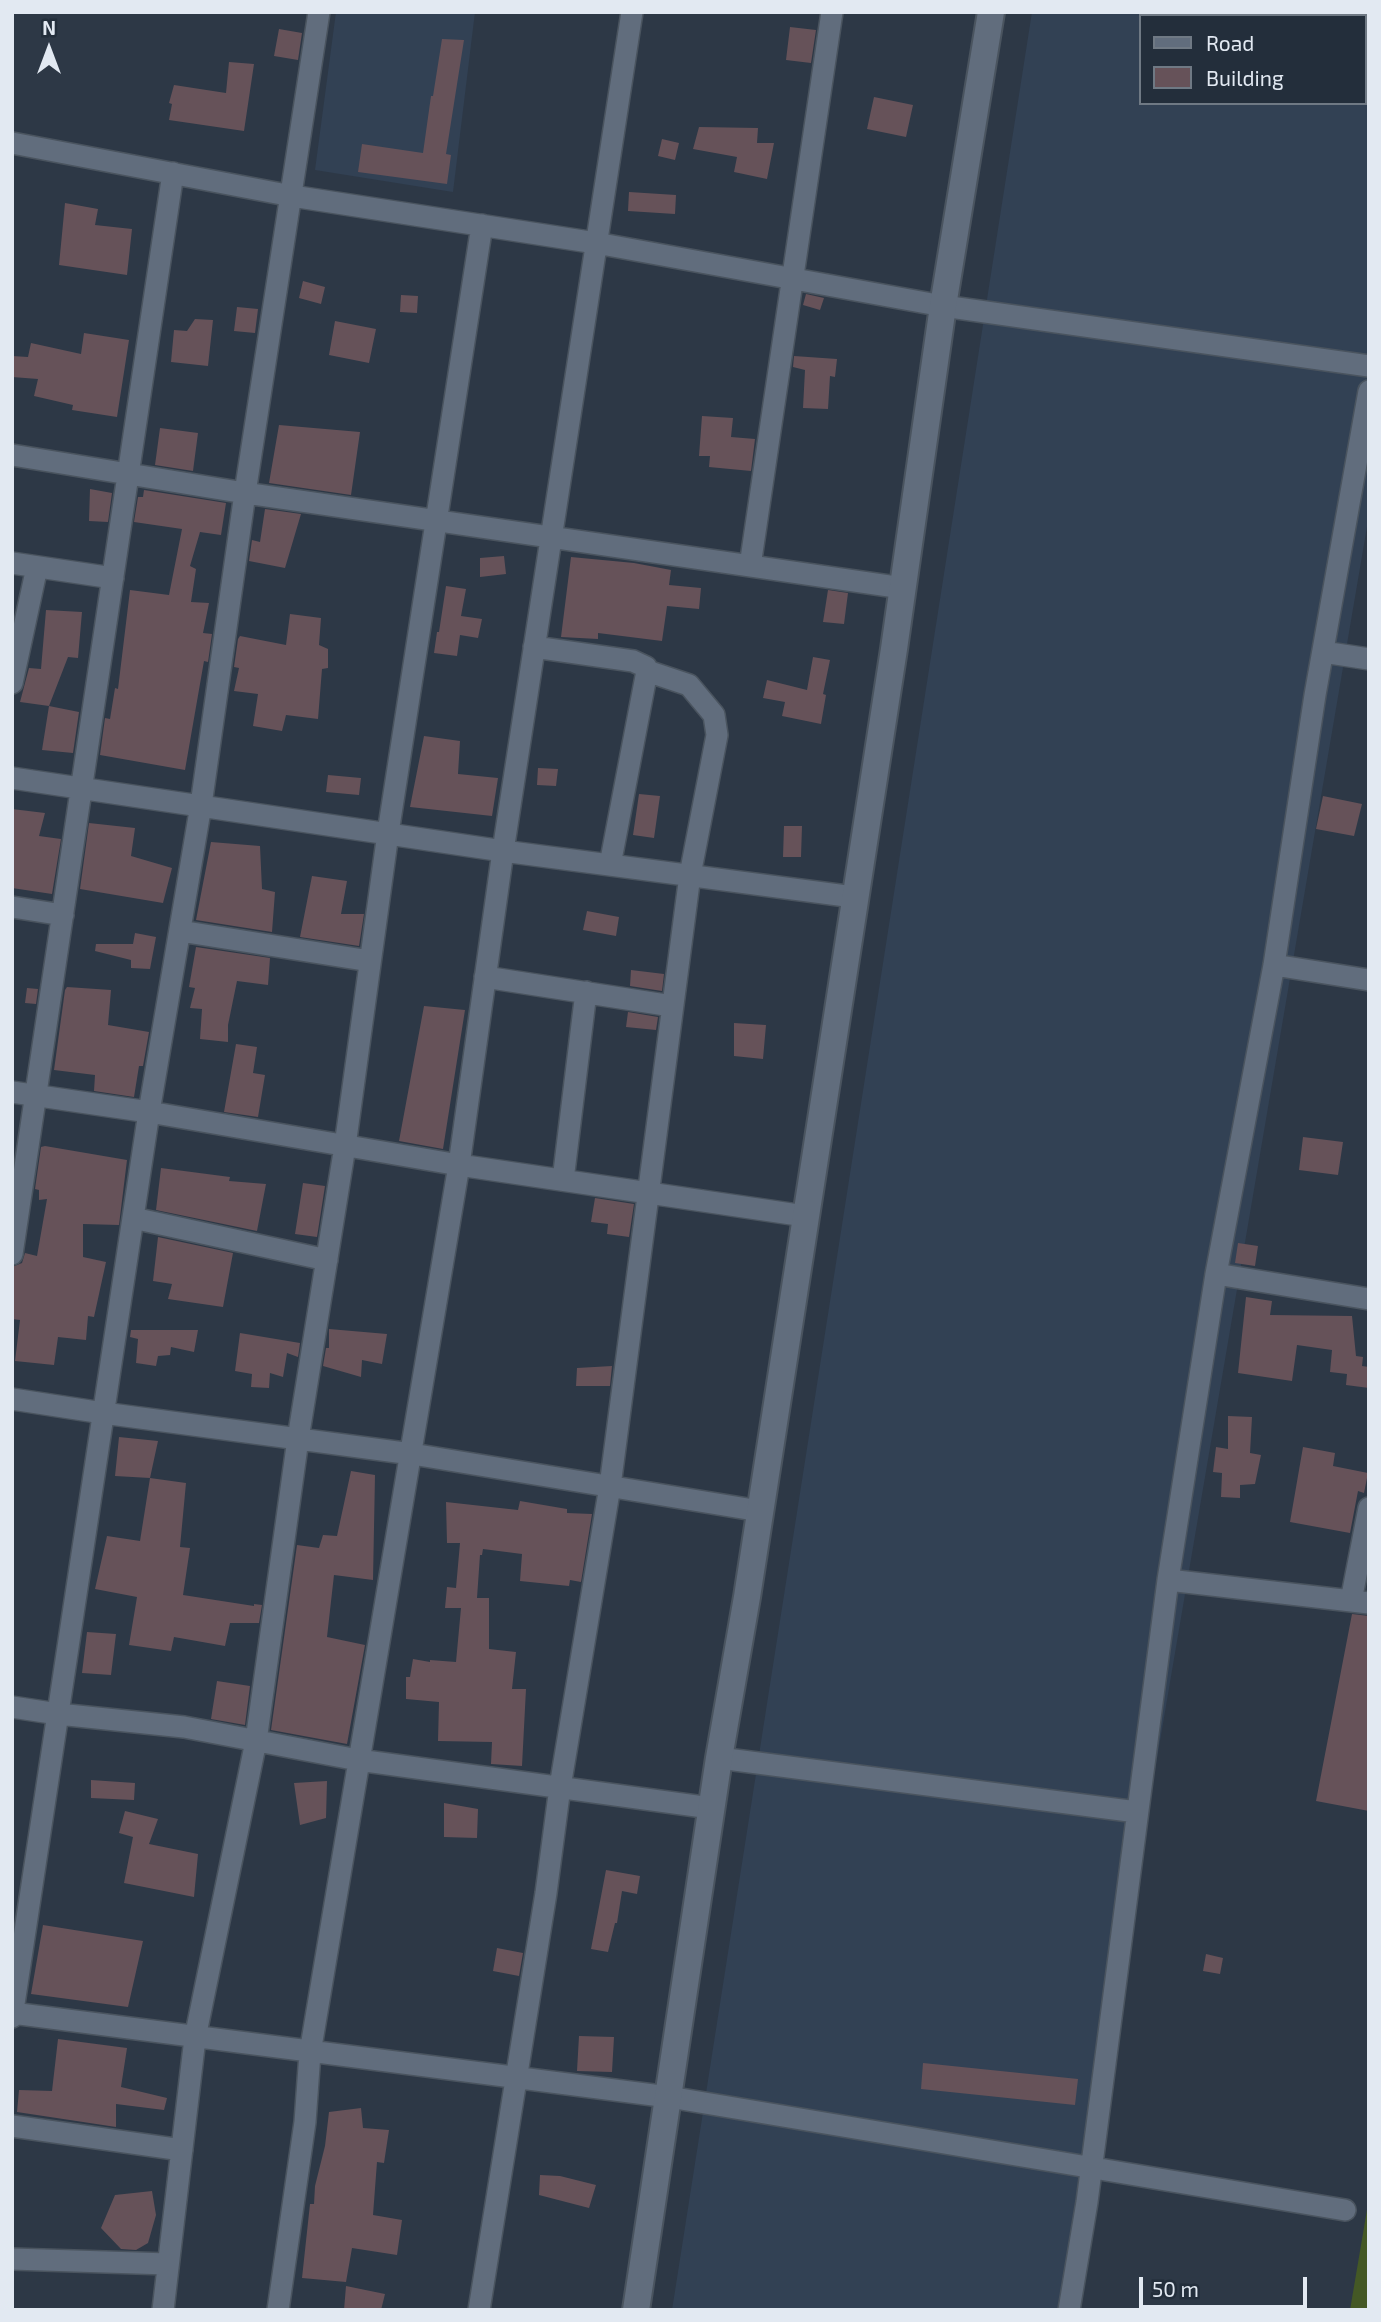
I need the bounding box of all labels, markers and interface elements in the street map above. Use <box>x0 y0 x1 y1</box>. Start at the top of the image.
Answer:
north arrow <box>14 14 84 84</box>
legend <box>1140 14 1367 105</box>
text: N <box>42 16 56 39</box>
text: Road <box>1206 30 1254 55</box>
text: Building <box>1206 65 1284 90</box>
scale bar <box>1143 2262 1311 2306</box>
text: 50 m <box>1152 2276 1199 2301</box>

